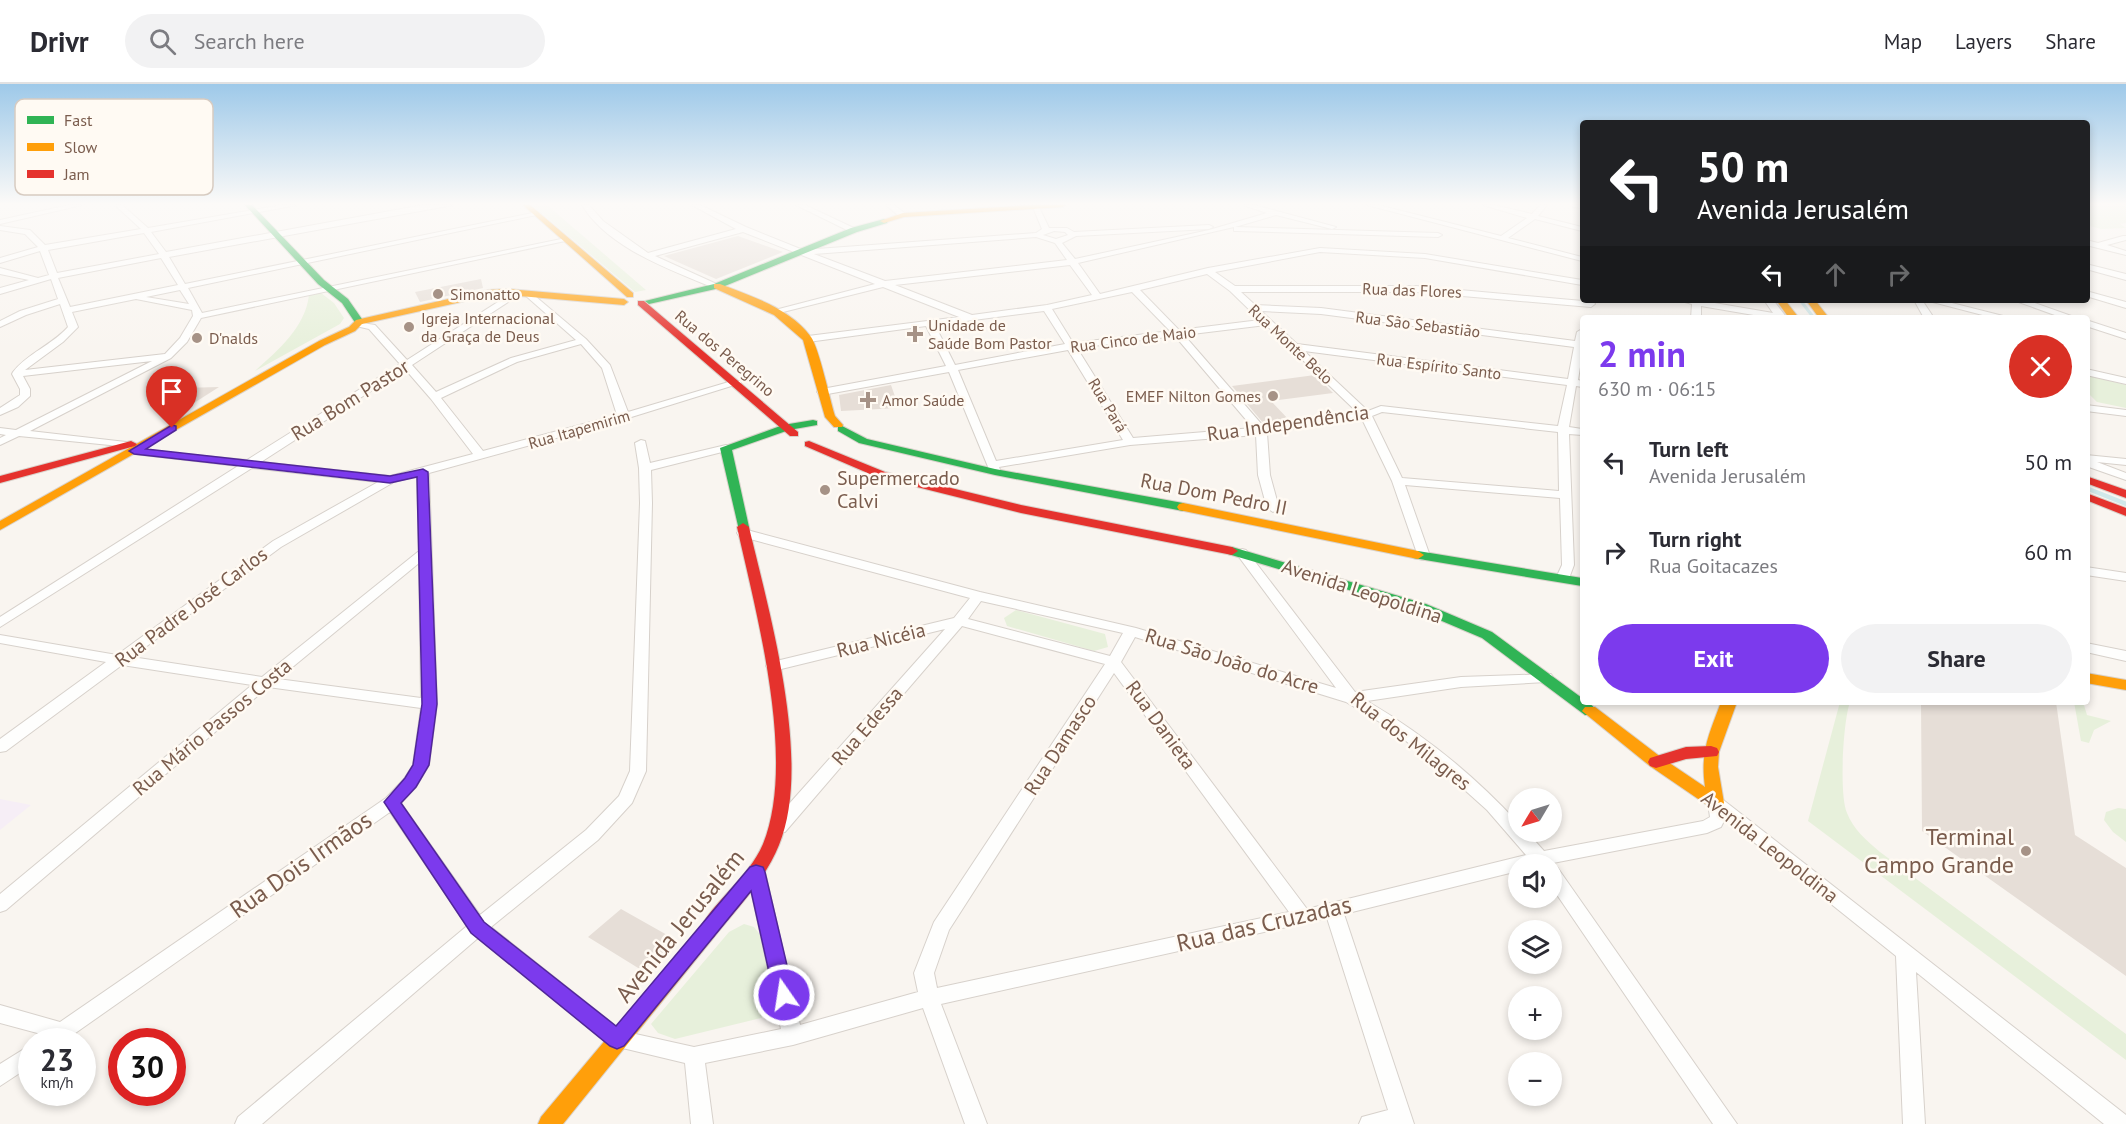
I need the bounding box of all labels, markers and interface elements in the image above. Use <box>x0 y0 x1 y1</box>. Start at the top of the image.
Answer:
search box <box>125 14 545 68</box>
text: Drivr <box>30 23 89 60</box>
icon: search <box>146 25 179 58</box>
text: Search here <box>194 27 305 55</box>
text: Map <box>1884 28 1922 55</box>
text: Layers <box>1955 28 2012 55</box>
text: Share <box>2045 28 2096 55</box>
legend <box>15 99 213 195</box>
text: Fast <box>64 110 93 130</box>
text: Slow <box>64 137 98 157</box>
text: 50 m <box>1697 139 1789 194</box>
icon: left <box>1598 144 1676 222</box>
text: Jam <box>63 164 90 184</box>
text: Avenida Jerusalém <box>1697 192 1909 226</box>
icon: left <box>1756 258 1789 291</box>
icon: ahead <box>1819 258 1852 291</box>
icon: right <box>1882 258 1915 291</box>
street label: Rua das Flores <box>1362 278 1462 302</box>
place label: Simonatto <box>450 284 520 304</box>
marker: Simonatto <box>431 287 445 301</box>
street label: Rua Monte Belo <box>1244 300 1338 388</box>
street label: Rua dos Peregrino <box>671 306 779 400</box>
street label: Rua São Sebastião <box>1354 306 1482 342</box>
place label: Igreja Internacional da Graça de Deus <box>421 308 555 346</box>
place label: Unidade de Saúde Bom Pastor <box>928 315 1052 353</box>
marker: Igreja Internacional da Graça de Deus <box>402 320 416 334</box>
street label: Rua Cinco de Maio <box>1069 321 1197 357</box>
marker: Unidade de Saúde Bom Pastor <box>906 325 924 343</box>
place label: D'nalds <box>209 328 258 348</box>
text: 2 min <box>1598 330 1686 377</box>
marker: D'nalds <box>190 331 204 345</box>
button: close <box>2009 335 2072 398</box>
street label: Rua Espírito Santo <box>1376 348 1502 384</box>
street label: Rua Bom Pastor <box>286 353 414 447</box>
pin <box>146 366 197 428</box>
street label: Rua Pará <box>1084 374 1132 436</box>
icon: arrive <box>155 375 188 408</box>
text: 630 m · 06:15 <box>1598 376 1716 402</box>
place label: EMEF Nilton Gomes <box>1126 386 1261 406</box>
marker: EMEF Nilton Gomes <box>1266 389 1280 403</box>
place label: Amor Saúde <box>882 390 964 410</box>
marker: Amor Saúde <box>859 391 877 409</box>
street label: Rua Independência <box>1205 399 1371 447</box>
street label: Rua Itapemirim <box>526 405 632 453</box>
text: Turn left <box>1649 435 1729 463</box>
icon: left <box>1598 446 1631 479</box>
text: 50 m <box>2024 448 2072 476</box>
text: Avenida Jerusalém <box>1649 463 1806 489</box>
place label: Supermercado Calvi <box>837 465 960 514</box>
street label: Rua Dom Pedro II <box>1138 467 1290 521</box>
marker: Supermercado Calvi <box>818 483 832 497</box>
text: Turn right <box>1649 525 1741 553</box>
icon: right <box>1598 536 1631 569</box>
text: 60 m <box>2024 538 2072 566</box>
street label: Rua Padre José Carlos <box>110 541 272 673</box>
street label: Avenida Leopoldina <box>1279 553 1445 629</box>
text: Rua Goitacazes <box>1649 553 1778 579</box>
street label: Rua Nicéia <box>834 616 928 664</box>
street label: Rua São João do Acre <box>1142 622 1322 700</box>
button: Exit <box>1598 624 1829 693</box>
button: Share <box>1841 624 2072 693</box>
street label: Rua Mário Passos Costa <box>127 653 297 801</box>
street label: Rua Danieta <box>1120 675 1202 775</box>
street label: Rua Edessa <box>826 681 908 771</box>
street label: Rua dos Milagres <box>1345 686 1477 796</box>
street label: Rua Damasco <box>1018 690 1102 800</box>
street label: Avenida Leopoldina <box>1696 785 1844 909</box>
north arrow <box>1508 788 1562 842</box>
map controls <box>1508 788 1562 1106</box>
street label: Rua Dois Irmãos <box>224 804 378 925</box>
place label: Terminal Campo Grande <box>1864 821 2014 880</box>
street label: Avenida Jerusalém <box>608 843 751 1009</box>
marker: Terminal Campo Grande <box>2019 844 2033 858</box>
button: sound <box>1508 854 1562 908</box>
street label: Rua das Cruzadas <box>1173 888 1354 959</box>
button: layers <box>1508 920 1562 974</box>
position arrow <box>752 963 816 1027</box>
button: + <box>1508 986 1562 1040</box>
speed limit sign: 30 <box>108 1028 186 1106</box>
text: 23 <box>40 1040 74 1079</box>
button: − <box>1508 1052 1562 1106</box>
text: km/h <box>41 1073 73 1092</box>

